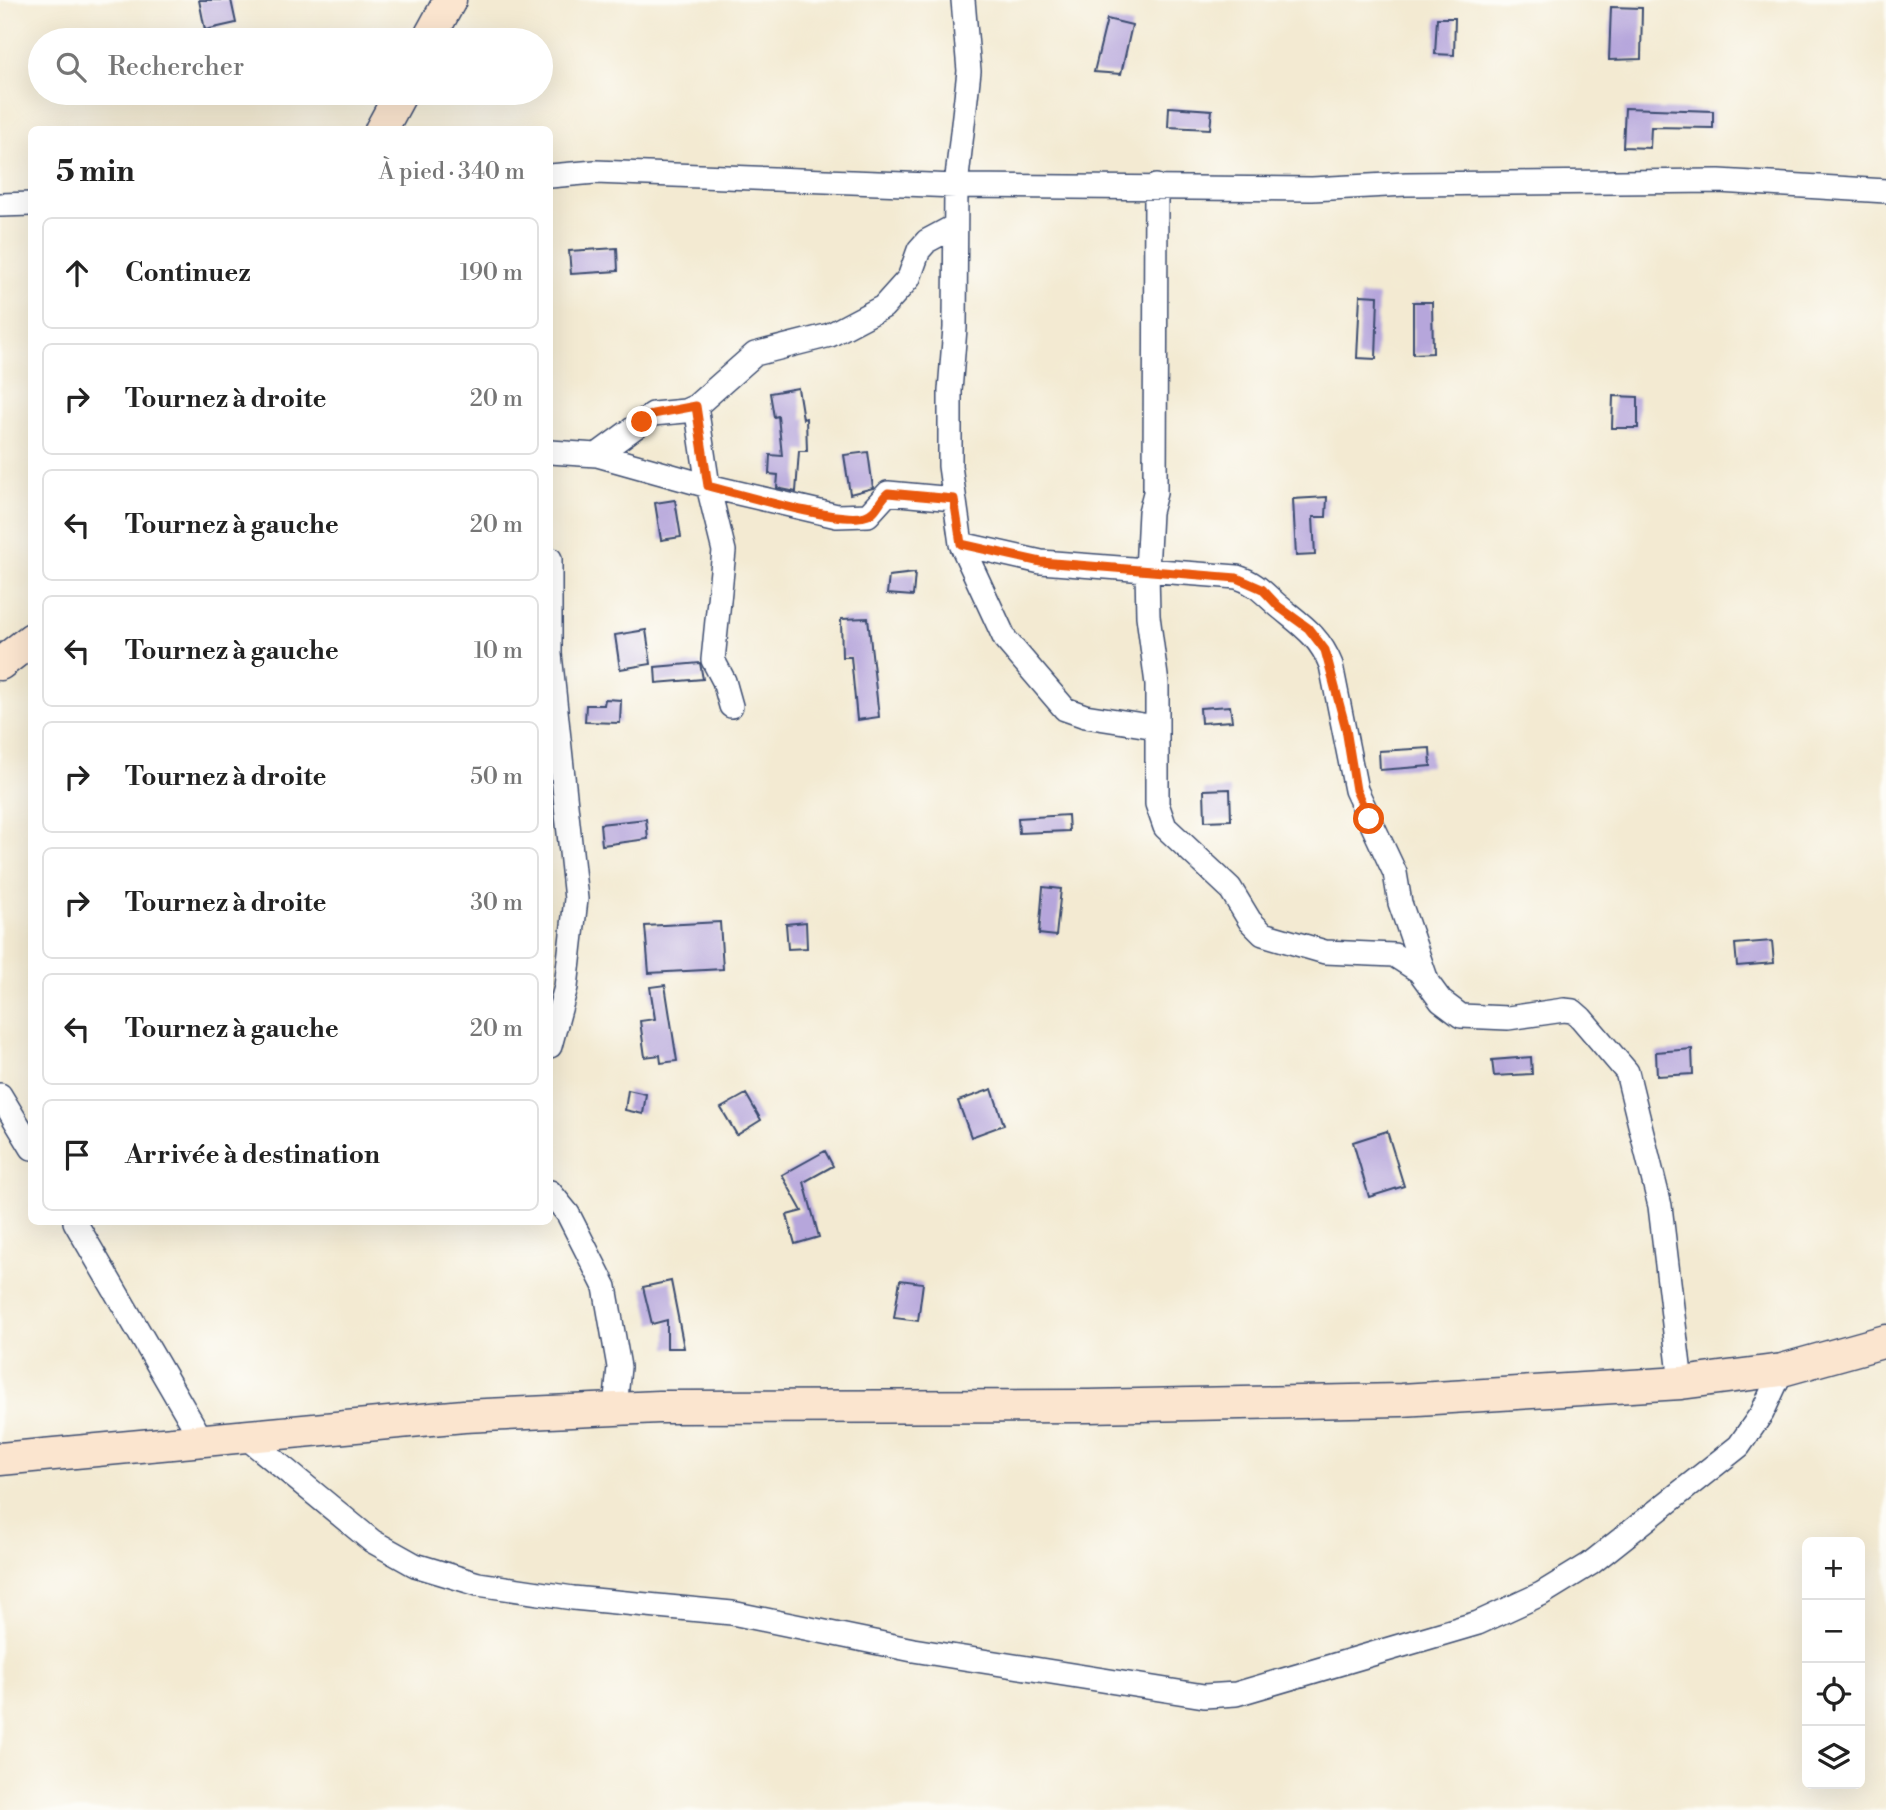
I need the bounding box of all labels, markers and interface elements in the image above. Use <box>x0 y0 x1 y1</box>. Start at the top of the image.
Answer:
search box <box>28 28 553 105</box>
icon: search <box>52 48 90 86</box>
text: Rechercher <box>108 51 244 83</box>
text: 5 min <box>56 153 135 191</box>
text: À pied · 340 m <box>379 158 525 186</box>
icon: ahead <box>58 254 96 292</box>
text: Continuez <box>125 257 251 289</box>
text: 190 m <box>460 259 523 287</box>
icon: right <box>58 380 96 418</box>
text: Tournez à droite <box>125 383 327 415</box>
text: 20 m <box>470 385 523 413</box>
route end <box>626 406 657 437</box>
icon: left <box>58 506 96 544</box>
text: Tournez à gauche <box>125 509 339 541</box>
text: 20 m <box>470 511 523 539</box>
icon: left <box>58 632 96 670</box>
text: Tournez à gauche <box>125 635 339 667</box>
text: 10 m <box>474 637 523 665</box>
icon: right <box>58 758 96 796</box>
text: Tournez à droite <box>125 761 327 793</box>
text: 50 m <box>470 763 523 791</box>
route start <box>1353 803 1384 834</box>
icon: right <box>58 884 96 922</box>
text: Tournez à droite <box>125 887 327 919</box>
text: 30 m <box>470 889 523 917</box>
icon: left <box>58 1010 96 1048</box>
text: Tournez à gauche <box>125 1013 339 1045</box>
text: 20 m <box>470 1015 523 1043</box>
icon: arrive <box>58 1136 96 1174</box>
text: Arrivée à destination <box>125 1139 380 1171</box>
map controls <box>1802 1537 1865 1789</box>
button: + <box>1802 1537 1865 1600</box>
button: − <box>1802 1600 1865 1663</box>
button: locate <box>1802 1663 1865 1726</box>
button: layers <box>1802 1726 1865 1789</box>

